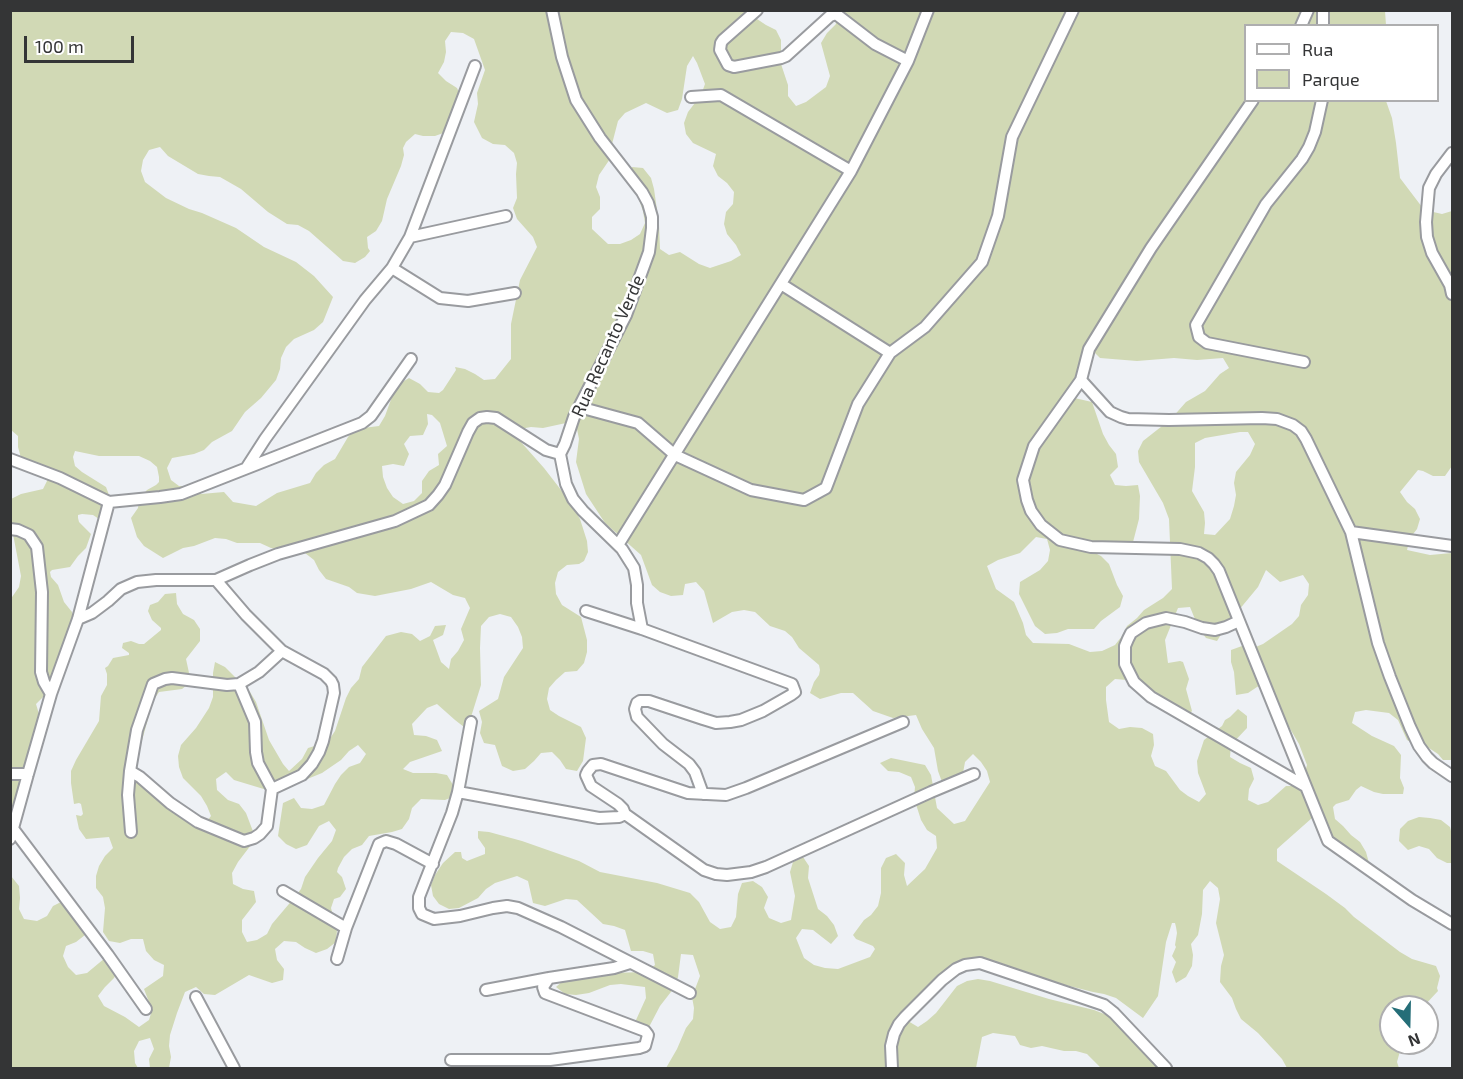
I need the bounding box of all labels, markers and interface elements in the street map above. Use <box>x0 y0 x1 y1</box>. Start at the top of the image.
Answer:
scale bar <box>27 24 136 62</box>
legend <box>1244 24 1439 102</box>
text: 100 m <box>35 35 84 57</box>
text: Rua <box>1302 38 1333 60</box>
text: Parque <box>1302 68 1360 90</box>
street label: Rua Recanto Verde <box>567 272 649 420</box>
north arrow <box>1379 995 1439 1055</box>
text: N <box>1406 1030 1423 1051</box>

